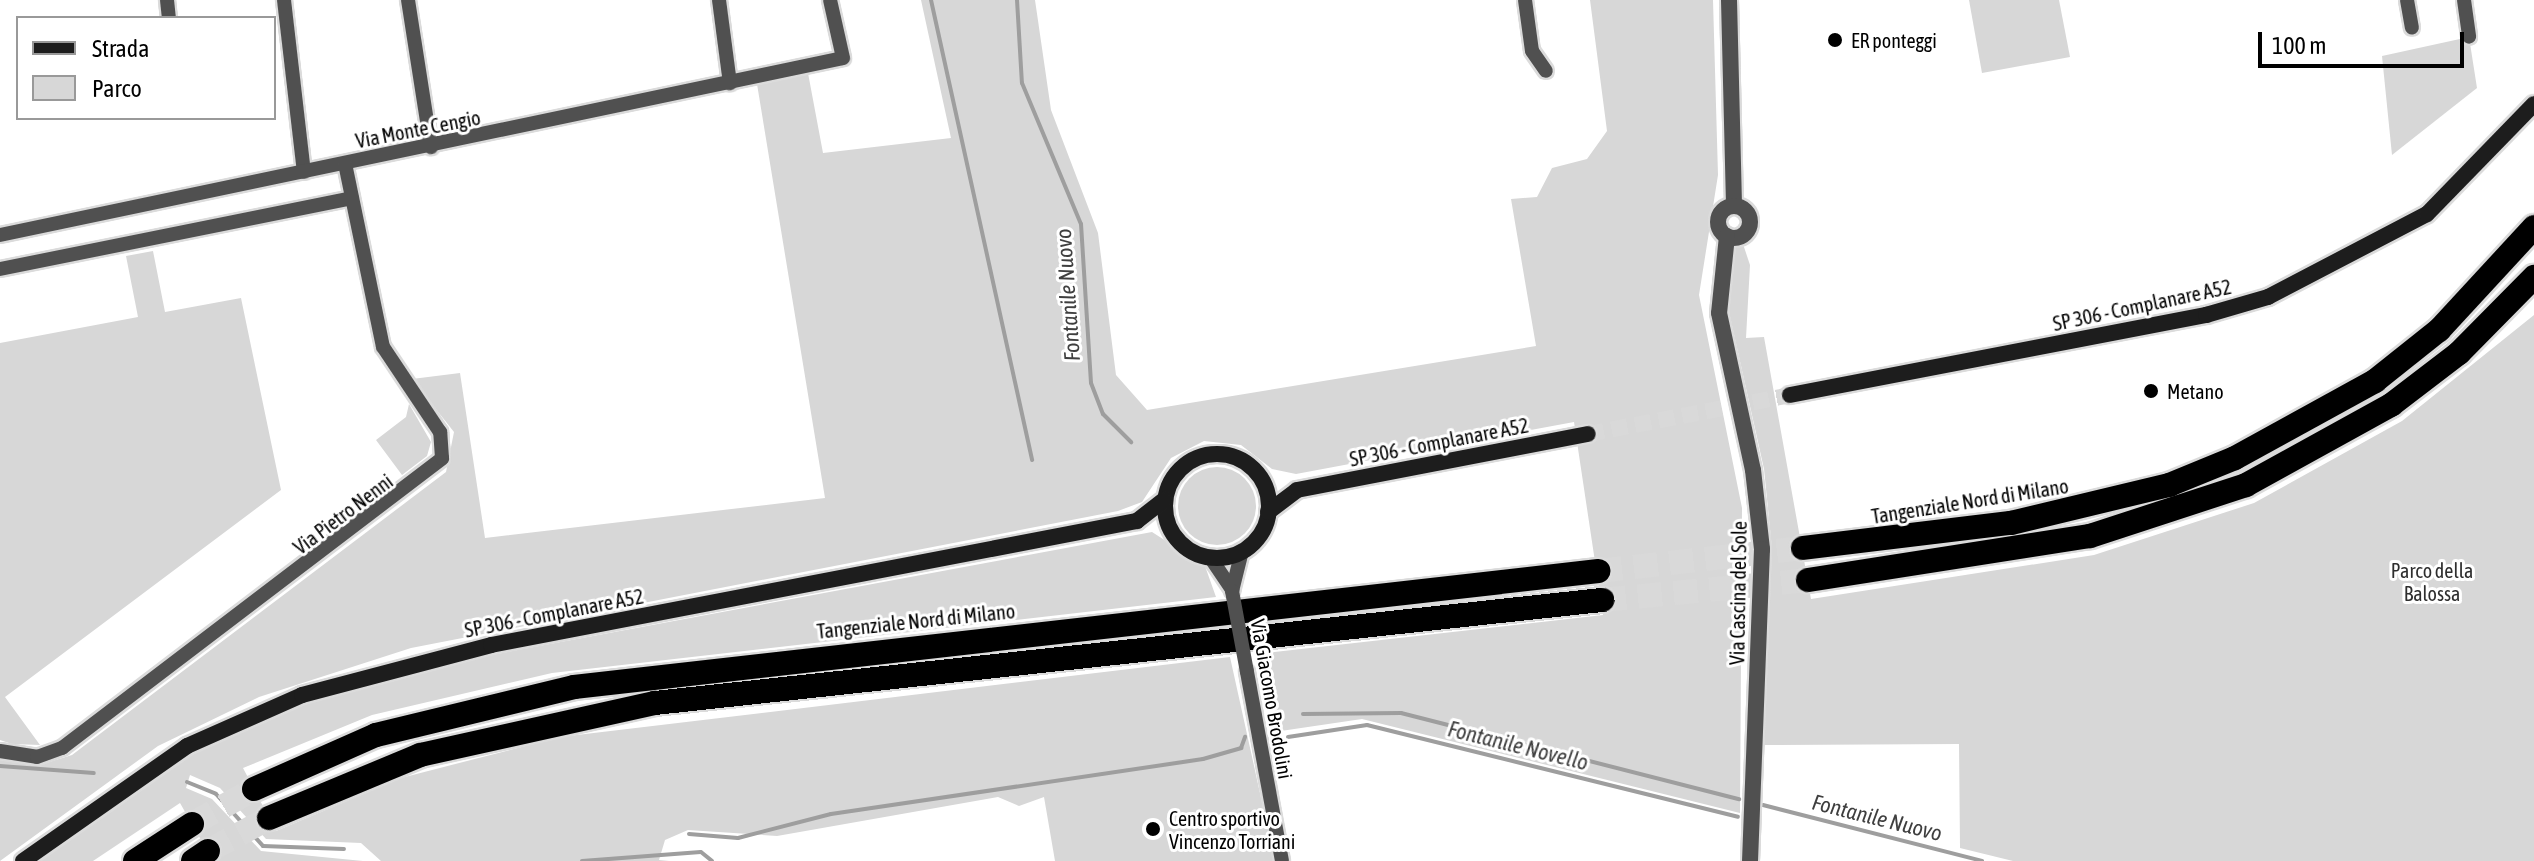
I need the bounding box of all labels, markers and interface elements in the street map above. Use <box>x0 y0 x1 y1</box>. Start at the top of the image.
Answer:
legend <box>16 16 276 120</box>
scale bar <box>2262 16 2468 66</box>
place label: ER ponteggi <box>1851 28 1937 52</box>
marker: ER ponteggi <box>1826 31 1844 49</box>
text: 100 m <box>2272 32 2326 59</box>
text: Strada <box>92 35 149 62</box>
text: Parco <box>92 75 142 102</box>
street label: Via Monte Cengio <box>354 105 482 153</box>
water label: Fontanile Nuovo <box>1050 228 1086 362</box>
street label: SP 306 - Complanare A52 <box>2051 274 2233 336</box>
place label: Metano <box>2167 379 2224 403</box>
marker: Metano <box>2142 382 2160 400</box>
street label: SP 306 - Complanare A52 <box>1347 413 1531 471</box>
street label: Via Pietro Nenni <box>289 469 397 559</box>
street label: Tangenziale Nord di Milano <box>1870 474 2070 528</box>
street label: Via Cascina del Sole <box>1725 521 1751 665</box>
park label: Parco della Balossa <box>2391 559 2473 606</box>
street label: SP 306 - Complanare A52 <box>462 584 646 642</box>
street label: Tangenziale Nord di Milano <box>816 599 1016 643</box>
street label: Via Giacomo Brodolini <box>1246 617 1298 781</box>
water label: Fontanile Novello <box>1445 716 1591 776</box>
water label: Fontanile Nuovo <box>1809 789 1945 847</box>
place label: Centro sportivo Vincenzo Torriani <box>1169 806 1295 853</box>
marker: Centro sportivo Vincenzo Torriani <box>1144 820 1162 838</box>

